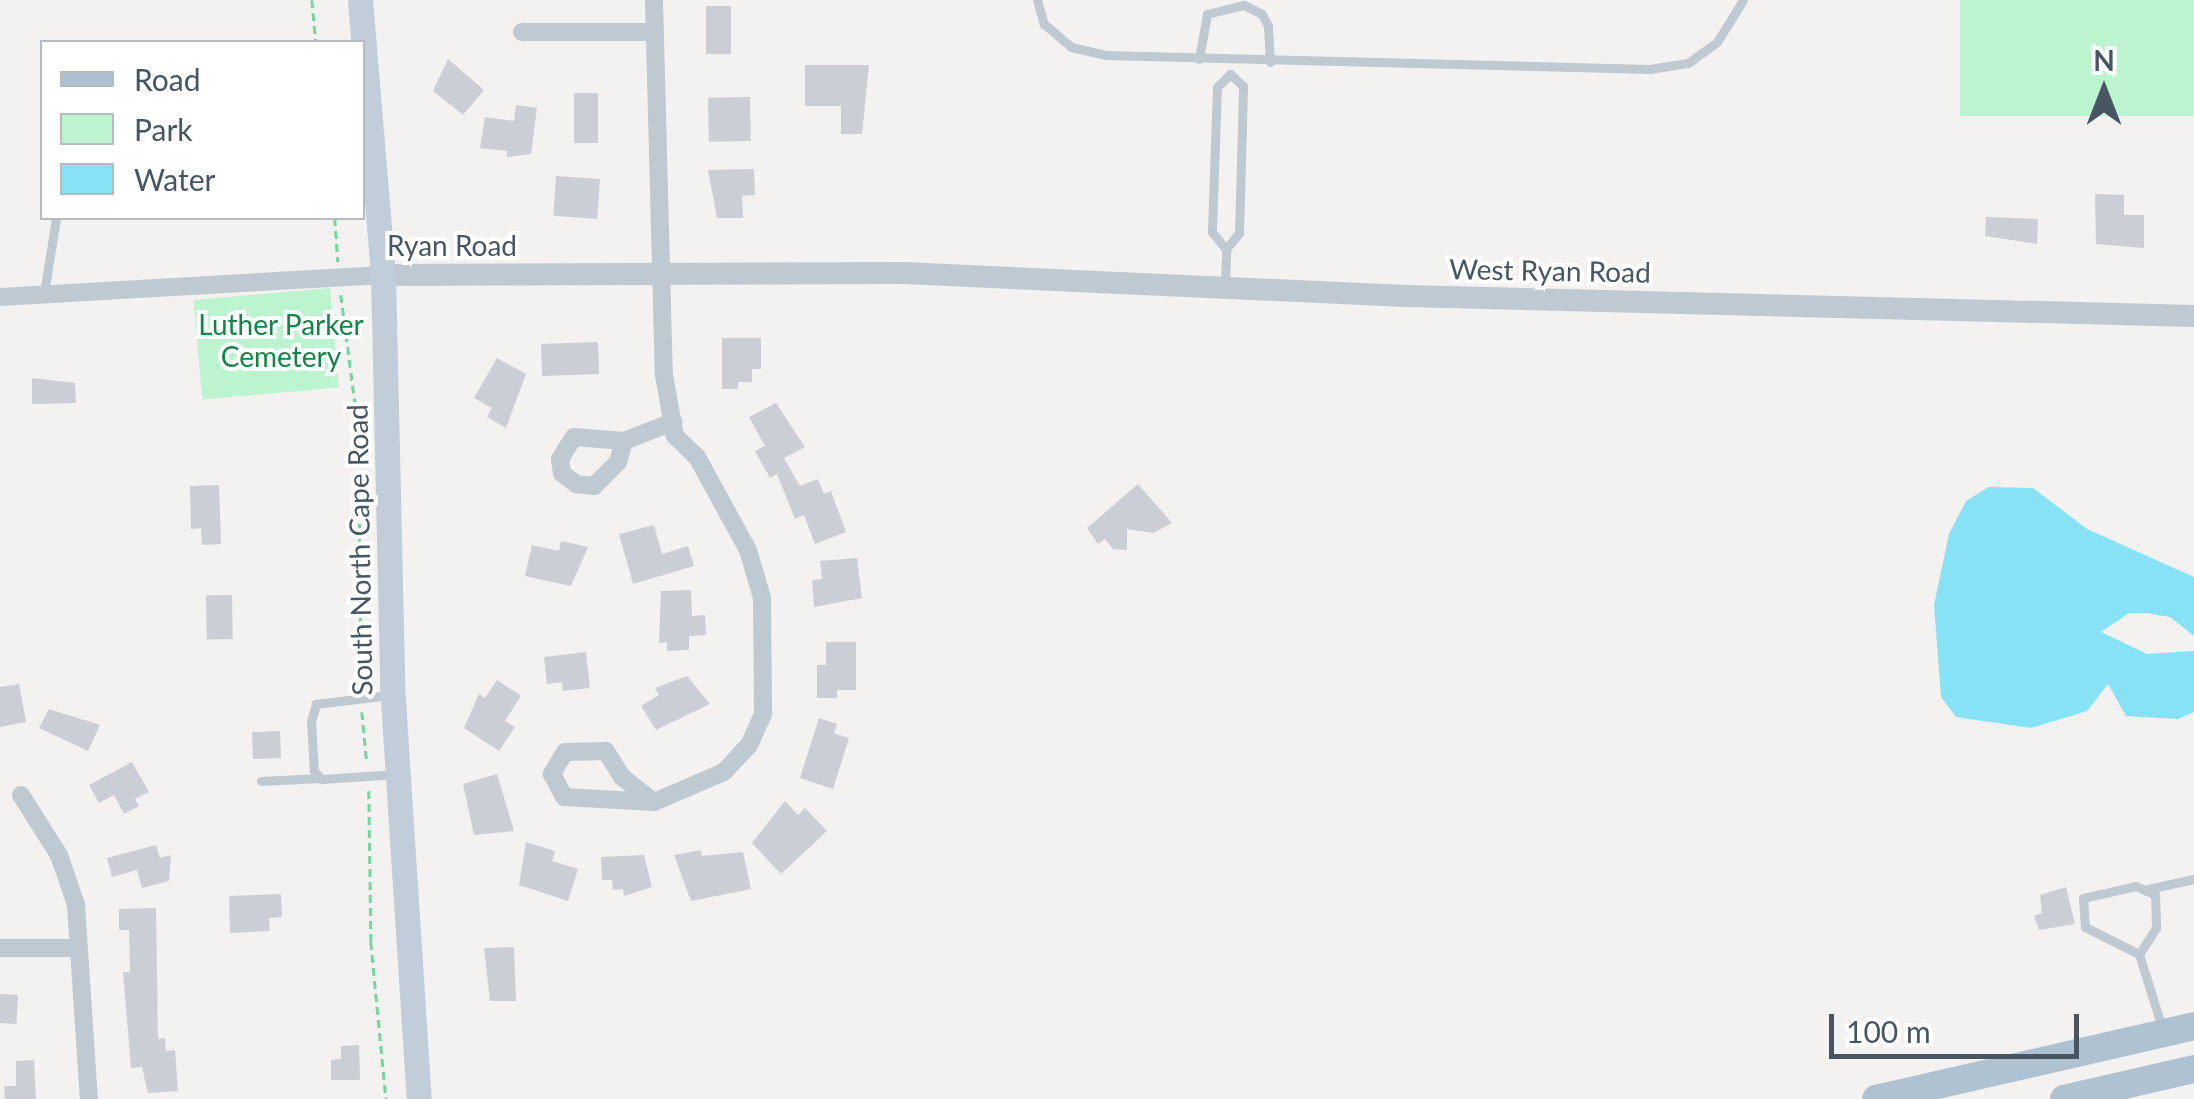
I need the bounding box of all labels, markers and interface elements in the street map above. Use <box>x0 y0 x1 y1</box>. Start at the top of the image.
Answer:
legend <box>40 40 365 220</box>
north arrow <box>2054 40 2154 140</box>
text: N <box>2093 43 2115 77</box>
text: Road <box>134 61 201 97</box>
text: Park <box>134 111 193 147</box>
text: Water <box>134 161 216 197</box>
street label: Ryan Road <box>387 228 517 262</box>
street label: West Ryan Road <box>1449 251 1651 289</box>
park label: Luther Parker Cemetery <box>198 307 364 373</box>
street label: South North Cape Road <box>340 404 378 696</box>
scale bar <box>1834 994 2084 1056</box>
text: 100 m <box>1846 1013 1931 1049</box>

